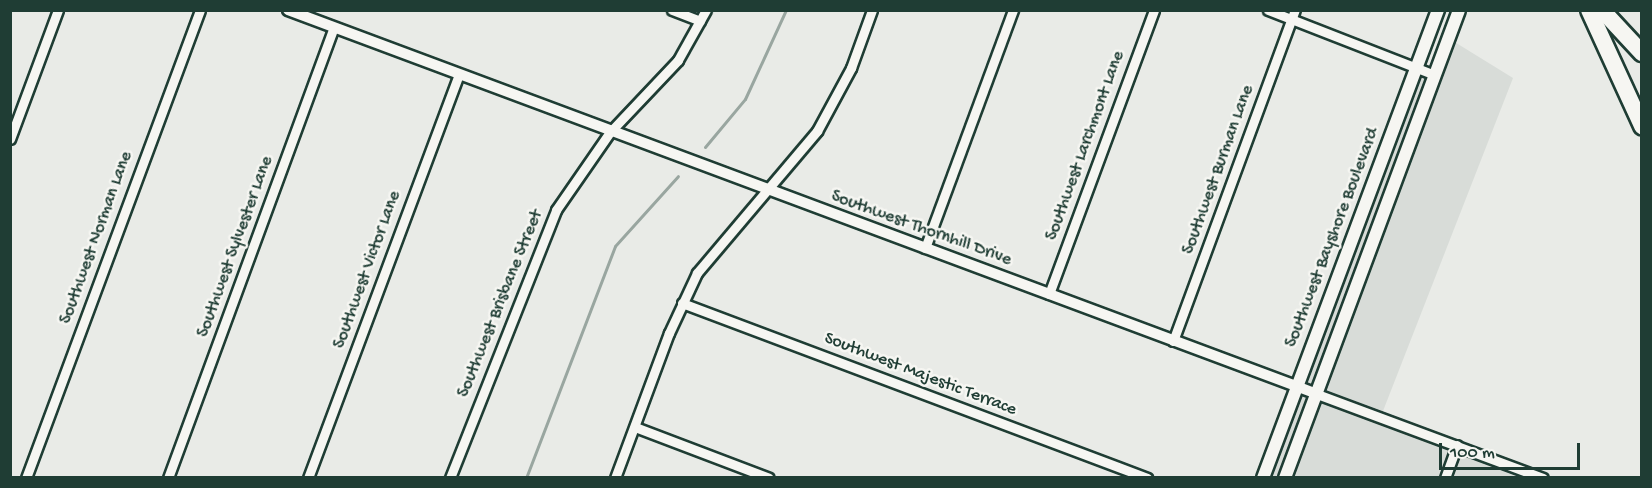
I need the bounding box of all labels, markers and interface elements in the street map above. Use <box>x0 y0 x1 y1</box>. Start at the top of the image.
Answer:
street label: Southwest Larchmont Lane <box>1042 48 1130 244</box>
street label: Southwest Burman Lane <box>1178 82 1260 258</box>
street label: Southwest Bayshore Boulevard <box>1281 125 1385 351</box>
street label: Southwest Norman Lane <box>56 149 138 327</box>
street label: Southwest Sylvester Lane <box>193 153 279 341</box>
street label: Southwest Thornhill Drive <box>828 186 1014 272</box>
street label: Southwest Victor Lane <box>329 188 407 352</box>
street label: Southwest Brisbane Street <box>453 207 549 401</box>
street label: Southwest Majestic Terrace <box>821 328 1019 422</box>
scale bar <box>1442 431 1583 469</box>
text: 100 m <box>1450 443 1495 464</box>

